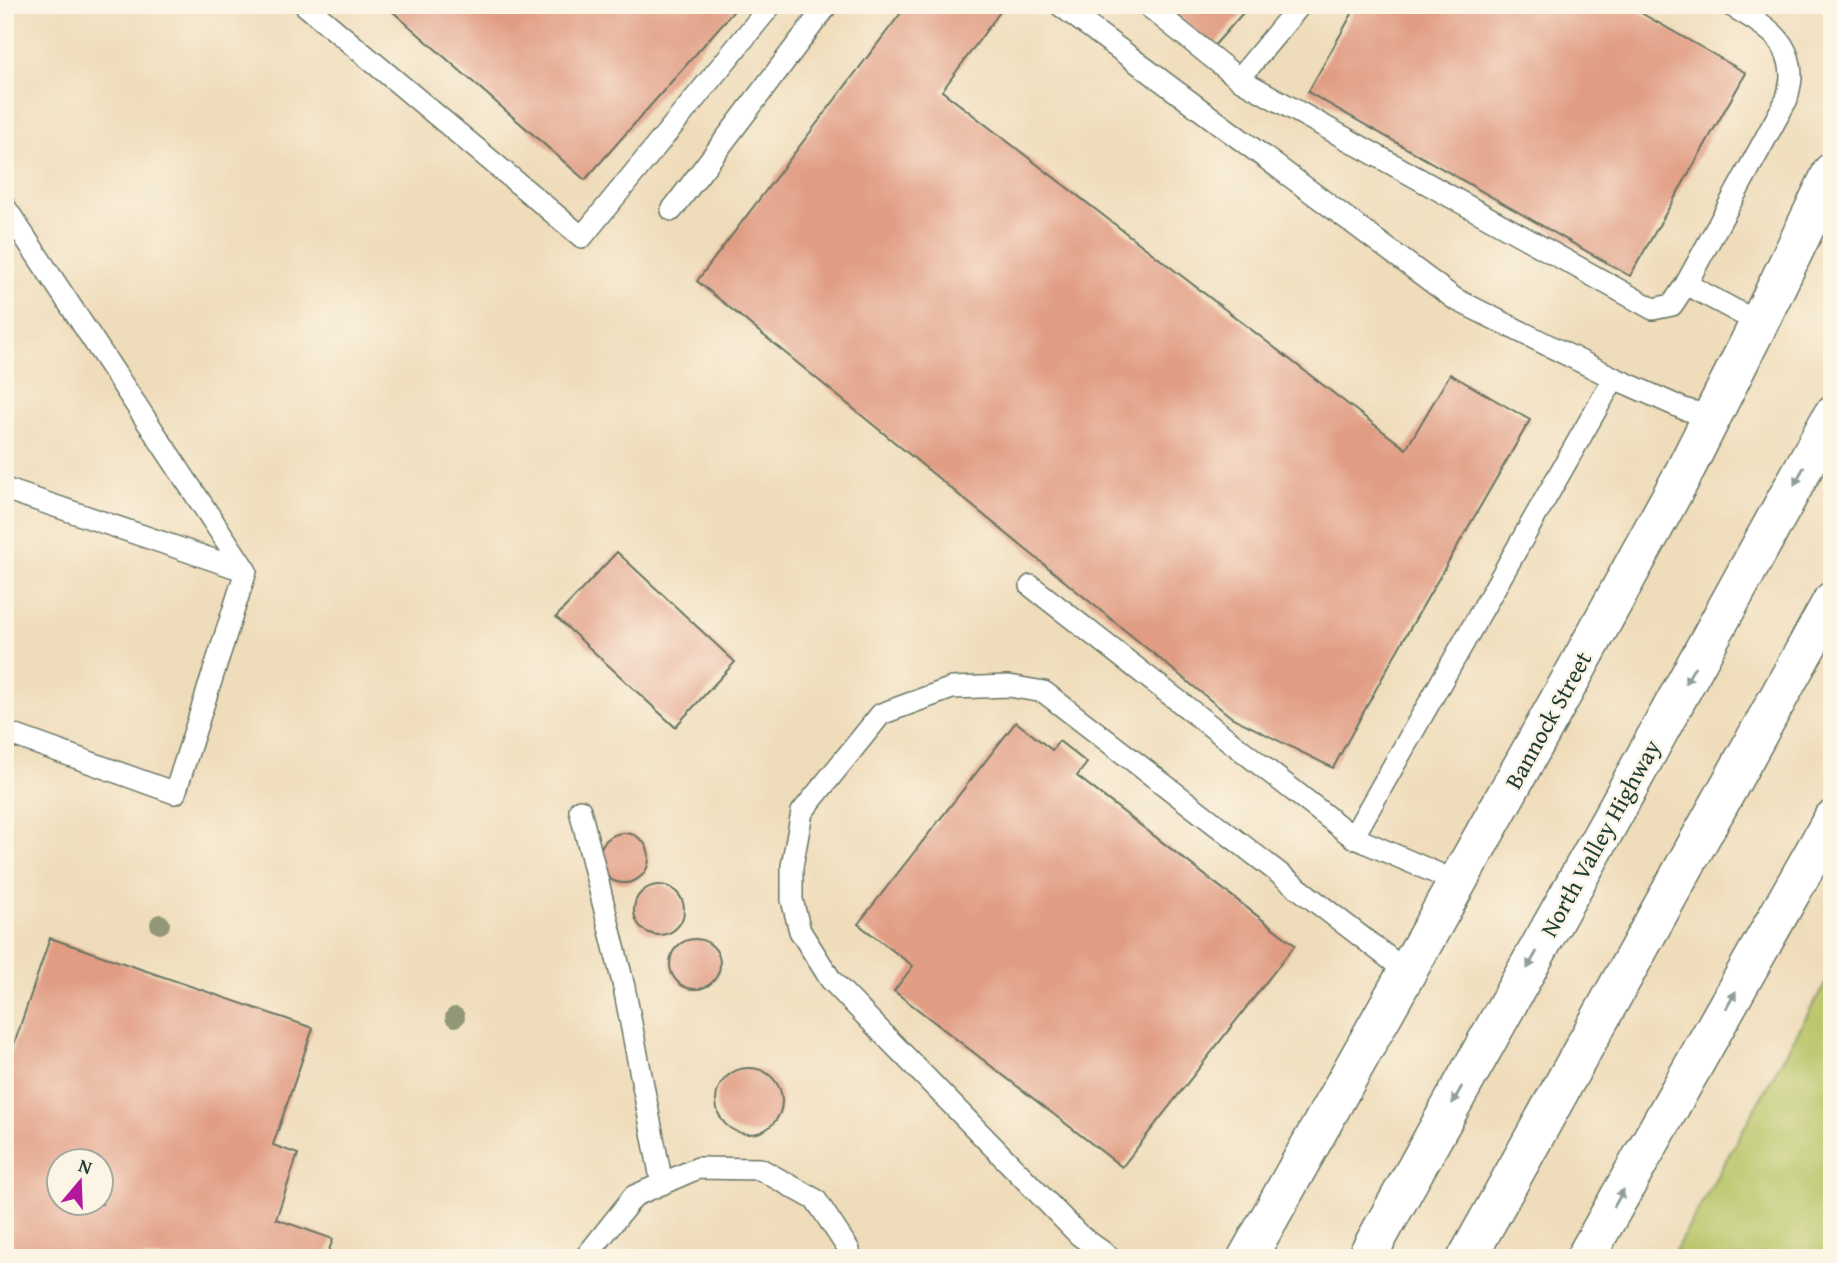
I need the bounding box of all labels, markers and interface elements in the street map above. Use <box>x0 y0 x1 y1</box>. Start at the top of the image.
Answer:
one-way arrow <box>1793 466 1805 485</box>
street label: Bannock Street <box>1496 644 1601 795</box>
one-way arrow <box>1684 666 1696 685</box>
street label: North Valley Highway <box>1531 733 1669 943</box>
one-way arrow <box>1526 950 1538 970</box>
one-way arrow <box>1725 990 1737 1010</box>
one-way arrow <box>1451 1085 1463 1104</box>
north arrow <box>46 1148 116 1218</box>
text: N <box>75 1151 96 1181</box>
one-way arrow <box>1613 1189 1625 1208</box>

